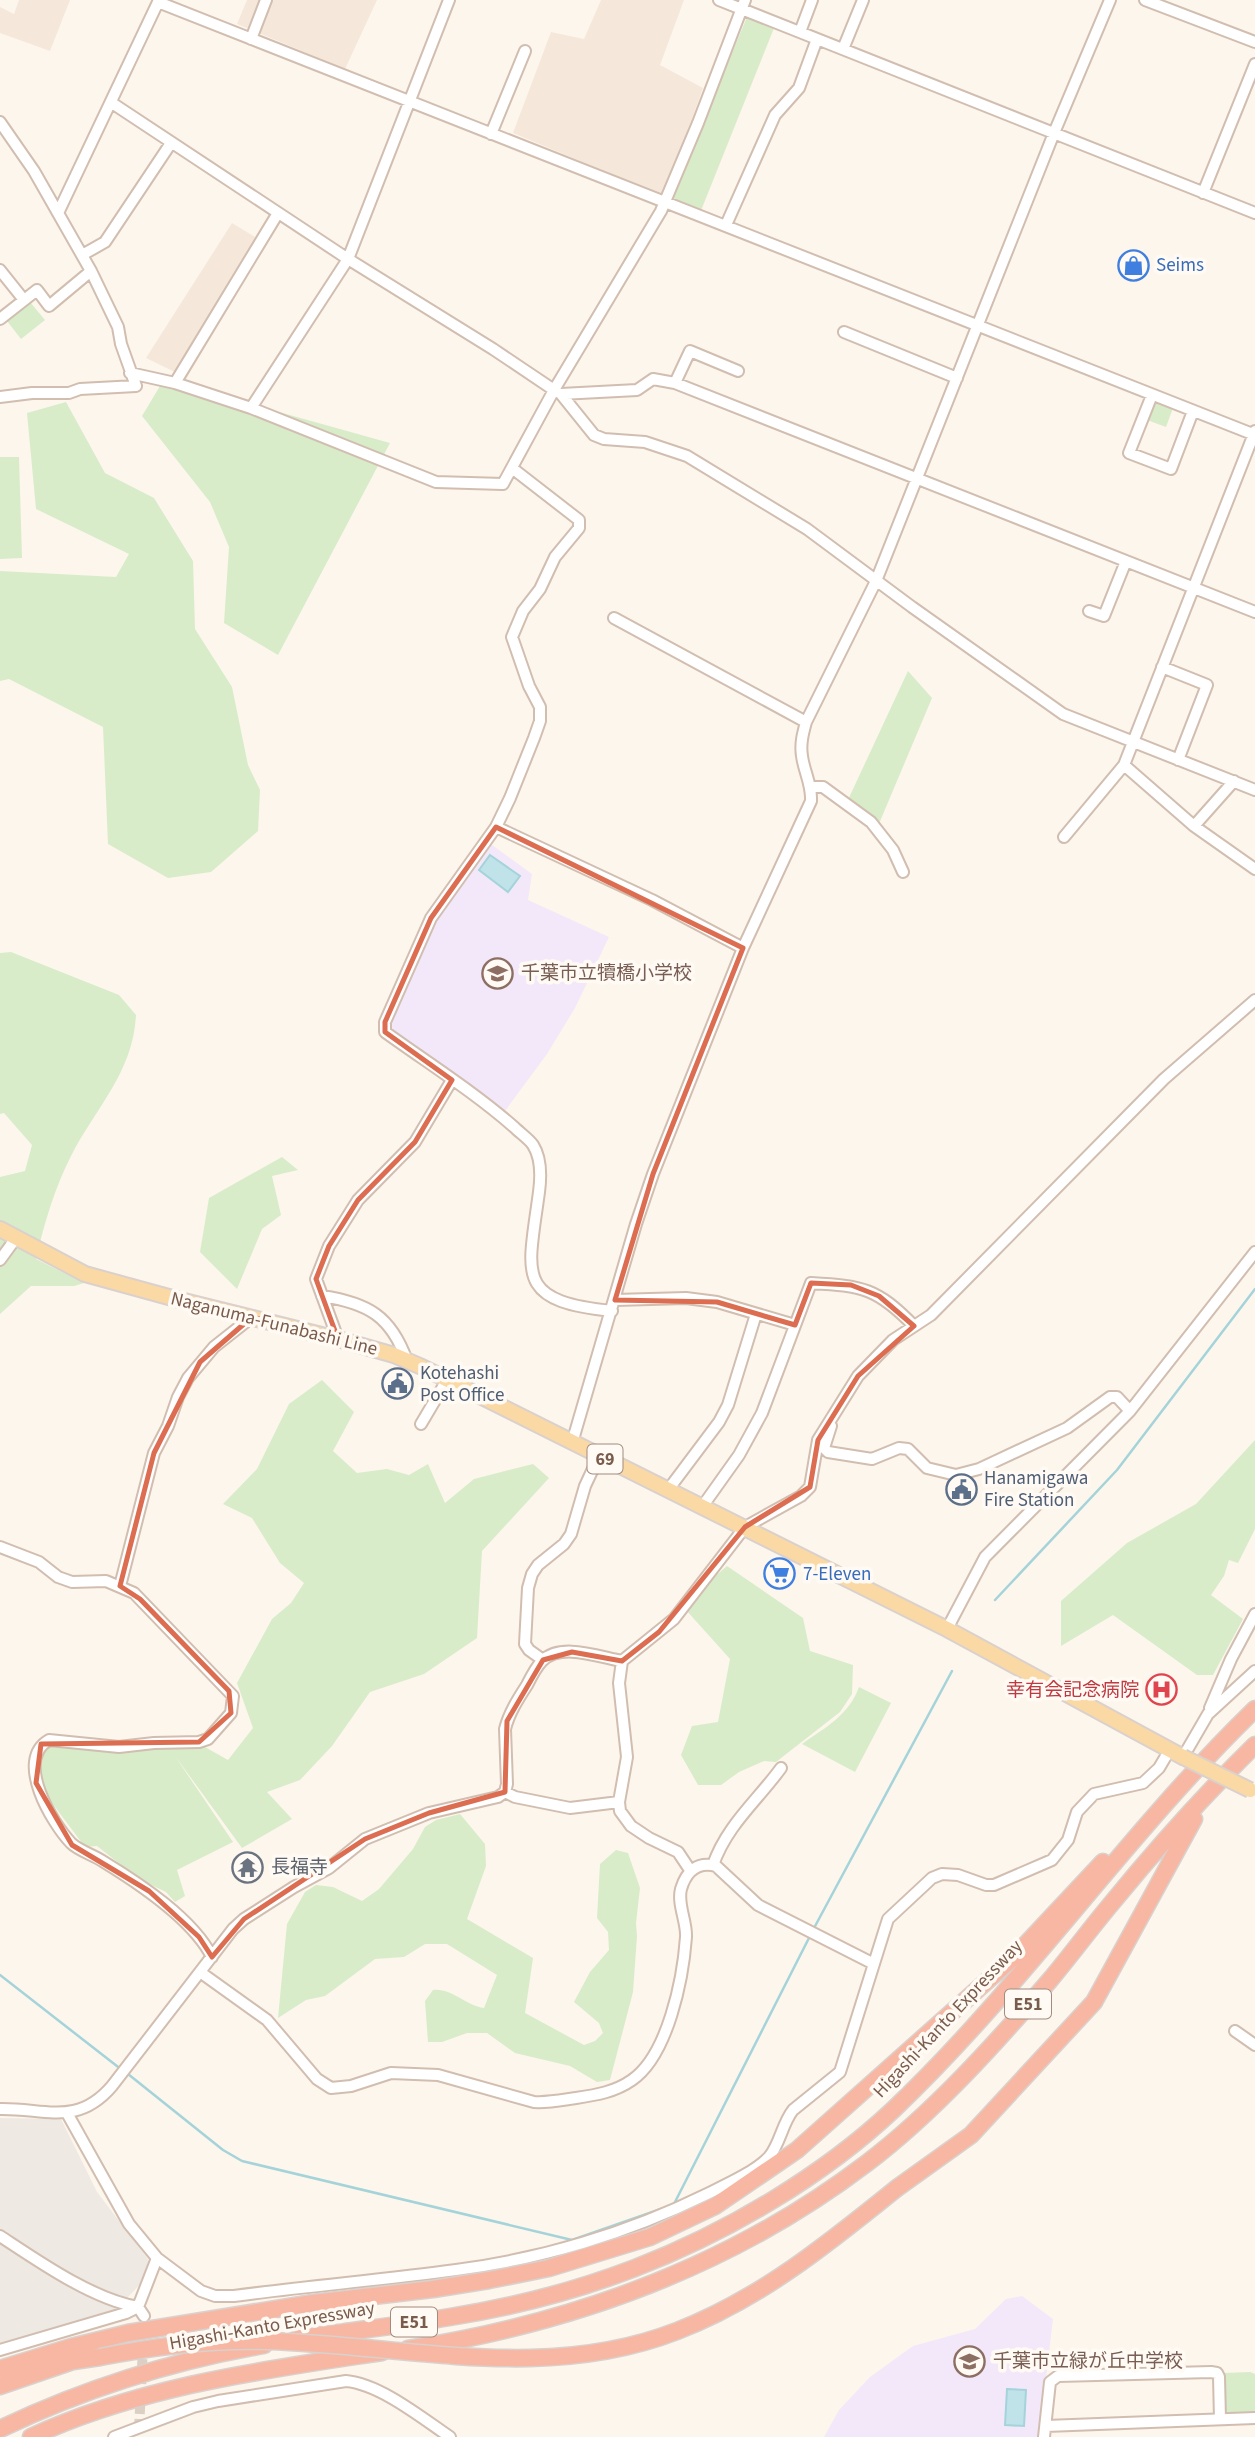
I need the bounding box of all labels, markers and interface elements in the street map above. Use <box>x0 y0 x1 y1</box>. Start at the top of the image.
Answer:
shop icon: Seims <box>1116 248 1150 282</box>
place label: Seims <box>1156 252 1204 279</box>
school or university icon: 千葉市立犢橋小学校 <box>481 956 515 990</box>
place label: 千葉市立犢橋小学校 <box>521 960 692 987</box>
street label: Naganuma-Funabashi Line <box>168 1285 380 1363</box>
place label: Kotehashi Post Office <box>420 1360 504 1409</box>
public building icon: Kotehashi Post Office <box>380 1367 414 1401</box>
road number: 69 <box>588 1444 622 1474</box>
place label: Hanamigawa Fire Station <box>984 1465 1088 1514</box>
public building icon: Hanamigawa Fire Station <box>944 1472 978 1506</box>
supermarket icon: 7-Eleven <box>763 1557 797 1591</box>
place label: 7-Eleven <box>803 1561 871 1588</box>
hospital icon: 幸有会記念病院 <box>1145 1673 1179 1707</box>
place label: 幸有会記念病院 <box>1006 1677 1139 1704</box>
temple icon: 長福寺 <box>231 1850 265 1884</box>
place label: 長福寺 <box>271 1854 328 1881</box>
street label: Higashi-Kanto Expressway <box>867 1934 1029 2104</box>
road number: E51 <box>1005 1990 1051 2018</box>
street label: Higashi-Kanto Expressway <box>167 2295 377 2357</box>
road number: E51 <box>391 2308 437 2336</box>
school or university icon: 千葉市立緑が丘中学校 <box>953 2344 987 2378</box>
place label: 千葉市立緑が丘中学校 <box>993 2348 1183 2375</box>

